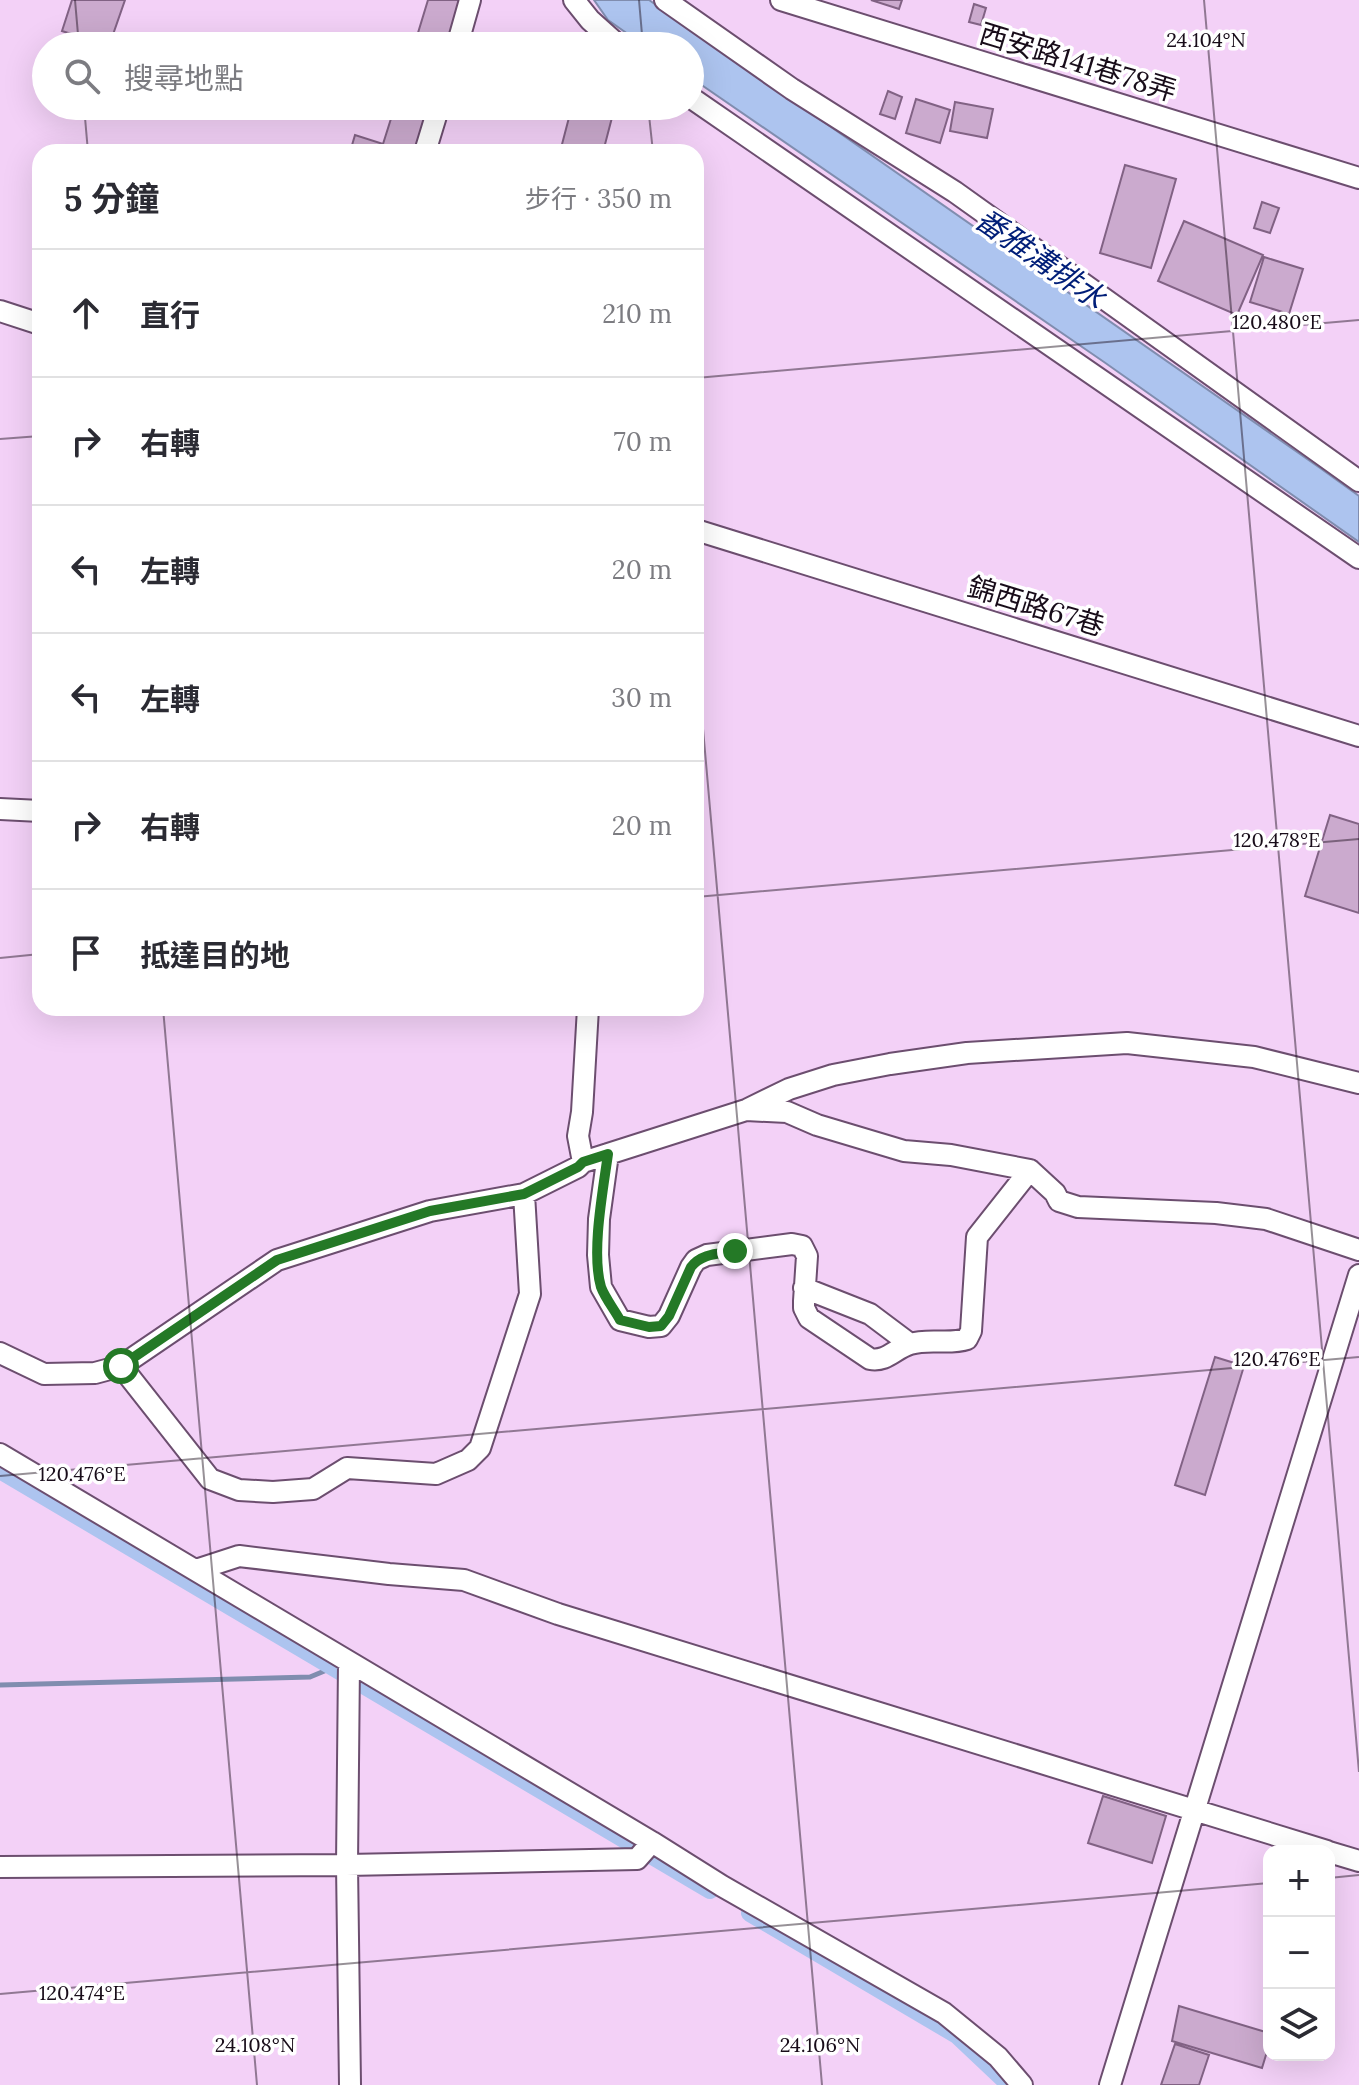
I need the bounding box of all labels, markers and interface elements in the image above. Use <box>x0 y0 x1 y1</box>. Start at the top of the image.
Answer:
street label: 西安路141巷78弄 <box>975 15 1181 109</box>
text: 24.104°N <box>1166 27 1246 52</box>
search box <box>32 32 704 120</box>
icon: search <box>60 54 104 98</box>
text: 搜尋地點 <box>124 59 244 97</box>
text: 5 分鐘 <box>64 177 159 220</box>
text: 步行 · 350 m <box>525 182 672 215</box>
water label: 番雅溝排水 <box>968 200 1115 318</box>
icon: ahead <box>64 291 108 335</box>
text: 直行 <box>140 296 200 334</box>
text: 210 m <box>602 297 672 330</box>
text: 120.480°E <box>1232 309 1322 334</box>
icon: right <box>64 419 108 463</box>
text: 右轉 <box>140 424 200 462</box>
text: 70 m <box>614 425 672 458</box>
icon: left <box>64 547 108 591</box>
text: 左轉 <box>140 552 200 590</box>
text: 20 m <box>612 553 672 586</box>
street label: 錦西路67巷 <box>963 568 1109 644</box>
icon: left <box>64 675 108 719</box>
text: 左轉 <box>140 680 200 718</box>
text: 30 m <box>611 681 672 714</box>
icon: right <box>64 803 108 847</box>
text: 右轉 <box>140 808 200 846</box>
text: 20 m <box>612 809 672 842</box>
text: 120.478°E <box>1234 827 1320 852</box>
icon: arrive <box>64 931 108 975</box>
text: 抵達目的地 <box>140 936 290 974</box>
route end <box>717 1233 753 1269</box>
text: 120.476°E <box>1233 1346 1321 1371</box>
route start <box>103 1348 139 1384</box>
text: 120.476°E <box>38 1461 126 1486</box>
map controls <box>1263 1845 1335 2061</box>
button: + <box>1263 1845 1335 1917</box>
button: − <box>1263 1917 1335 1989</box>
text: 120.474°E <box>39 1980 125 2005</box>
button: layers <box>1263 1989 1335 2061</box>
text: 24.108°N <box>215 2032 295 2057</box>
text: 24.106°N <box>780 2032 860 2057</box>

